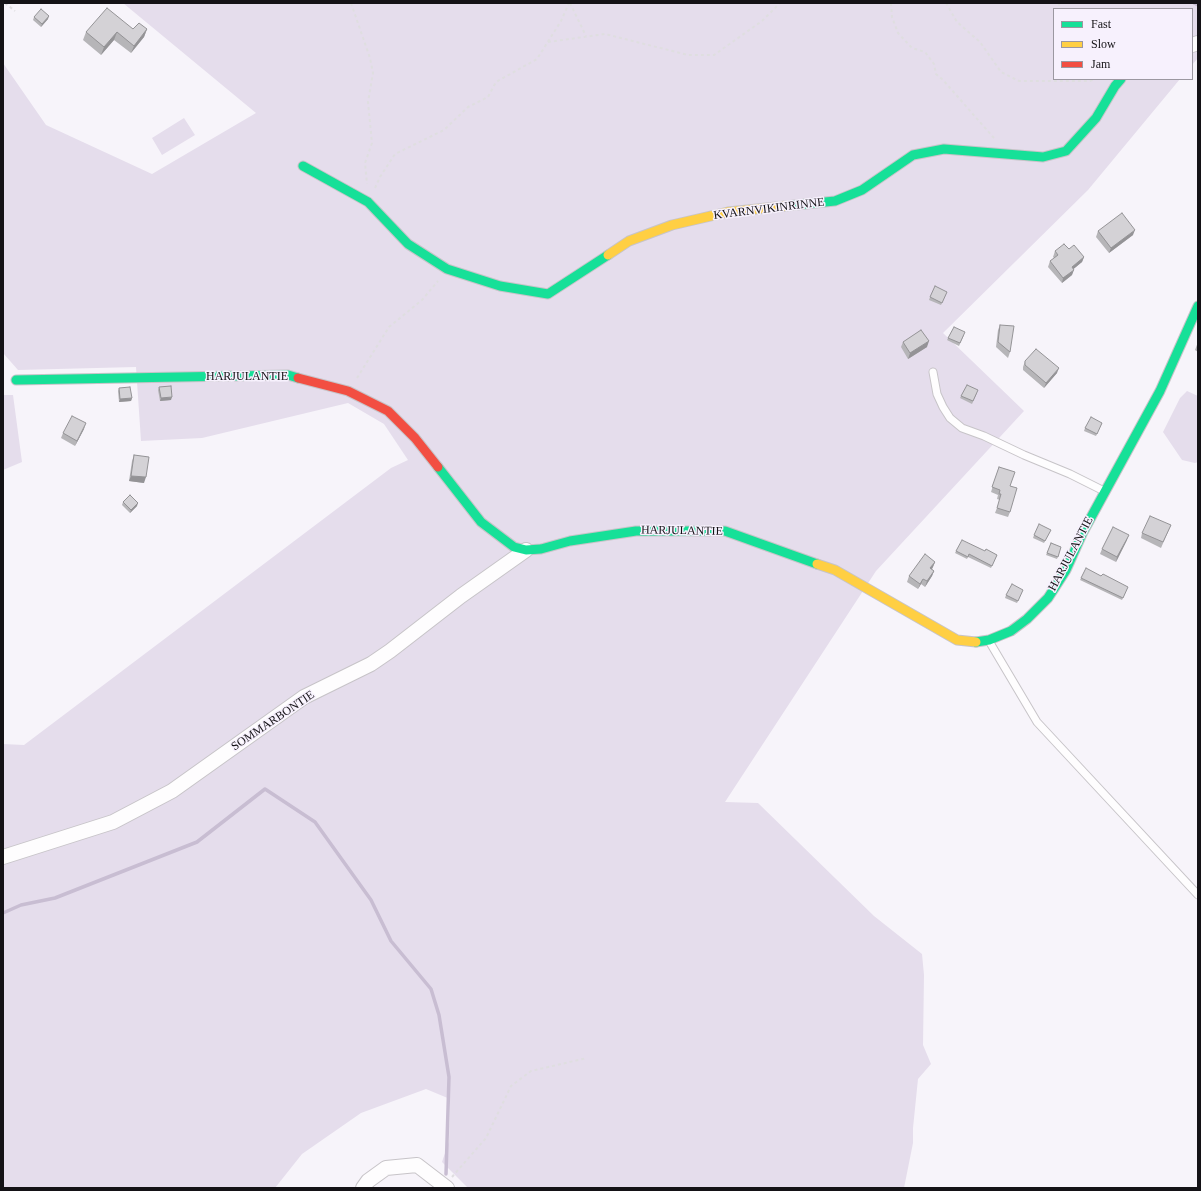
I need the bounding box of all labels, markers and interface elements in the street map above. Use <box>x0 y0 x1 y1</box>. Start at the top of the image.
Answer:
legend <box>1053 8 1193 80</box>
text: Fast <box>1091 17 1111 31</box>
text: Slow <box>1091 37 1116 51</box>
text: Jam <box>1091 57 1110 71</box>
street label: KVARNVIKINRINNE <box>713 195 825 223</box>
street label: HARJULANTIE <box>206 370 288 384</box>
street label: HARJULANTIE <box>1045 514 1097 594</box>
street label: HARJULANTIE <box>641 523 723 539</box>
street label: SOMMARBONTIE <box>229 688 317 754</box>

